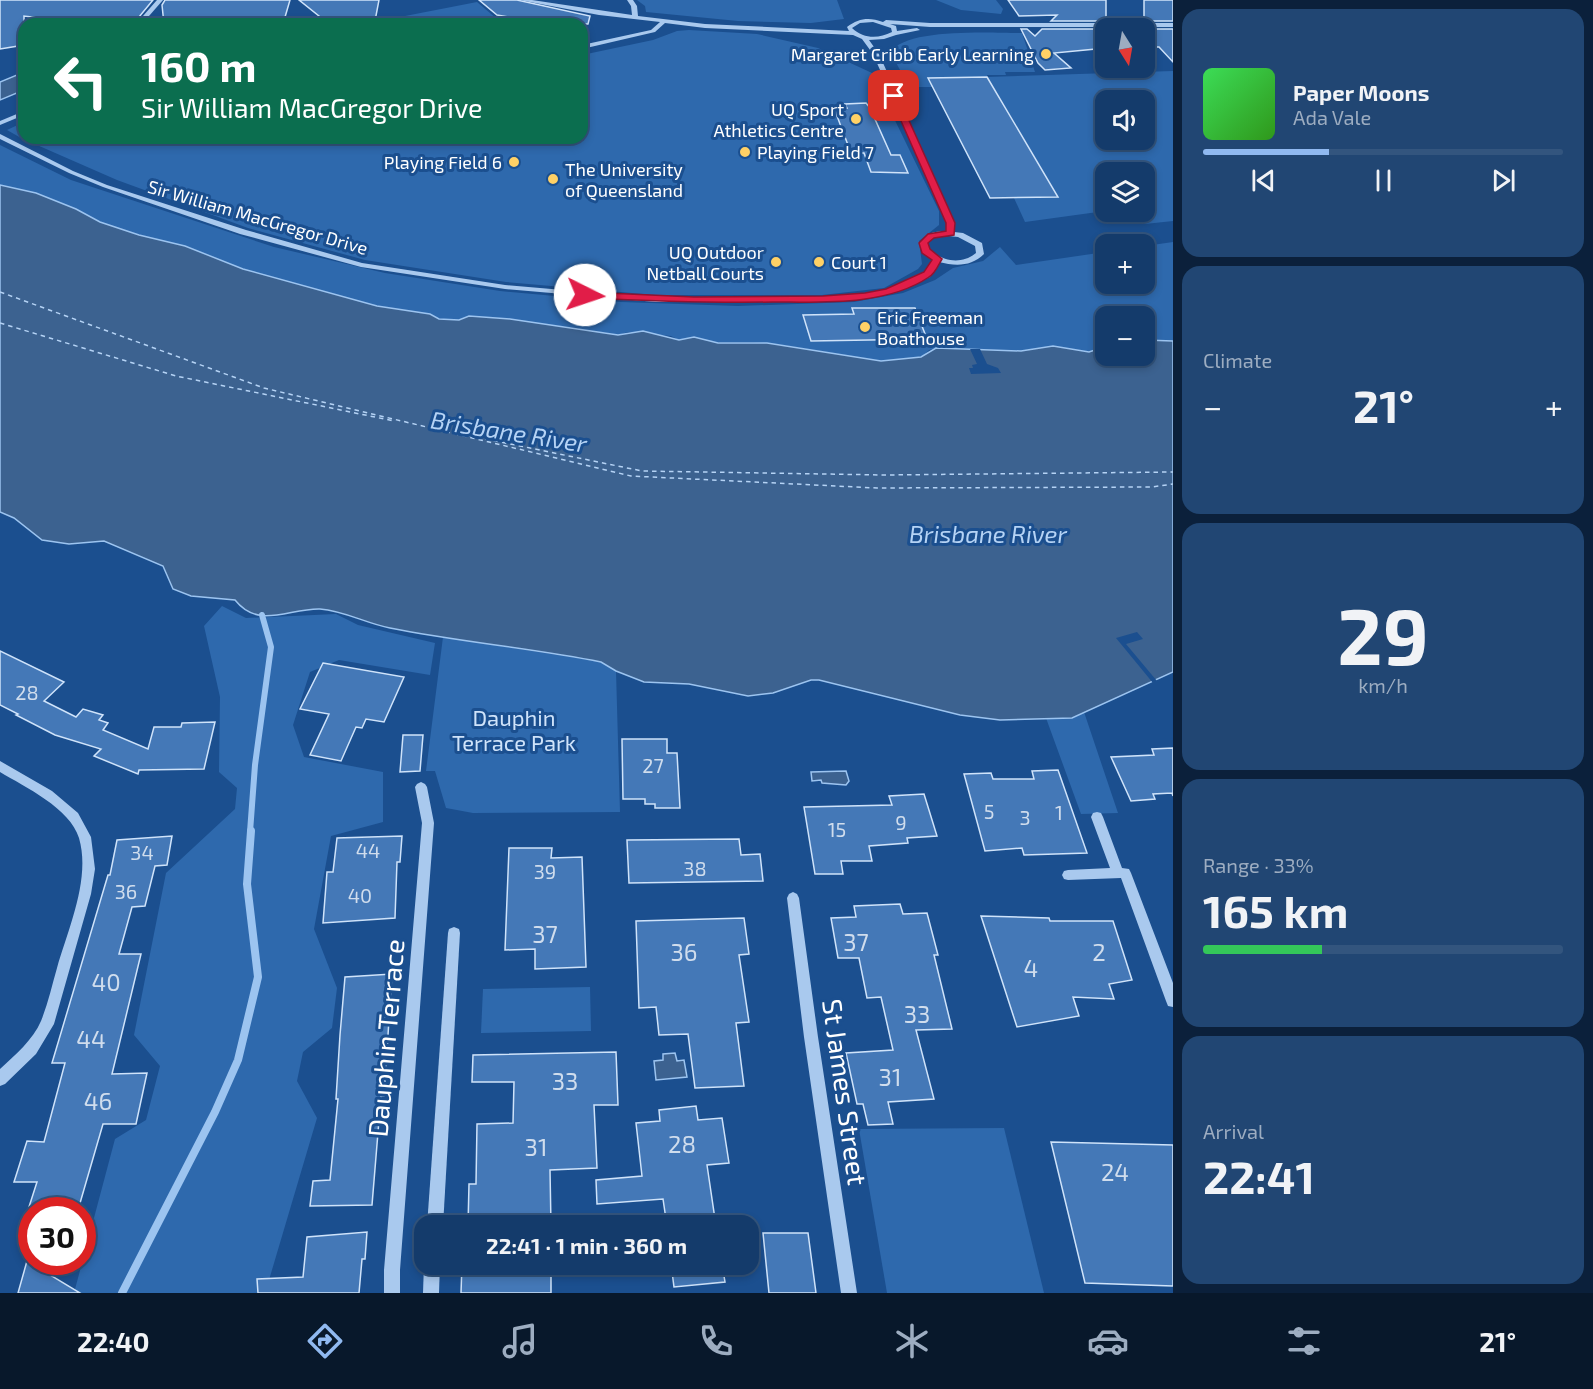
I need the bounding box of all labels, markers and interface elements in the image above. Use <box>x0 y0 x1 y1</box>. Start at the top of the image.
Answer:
north arrow <box>1095 18 1155 78</box>
map controls <box>1095 18 1155 366</box>
text: 160 m <box>141 40 257 90</box>
icon: left <box>42 42 120 120</box>
place label: Margaret Cribb Early Learning <box>791 43 1034 65</box>
marker: Margaret Cribb Early Learning <box>1039 47 1053 61</box>
pin <box>868 70 919 121</box>
icon: arrive <box>877 79 910 112</box>
text: Paper Moons <box>1293 79 1429 105</box>
button: sound <box>1095 90 1155 150</box>
text: Sir William MacGregor Drive <box>141 91 483 123</box>
place label: UQ Sport Athletics Centre <box>714 98 844 141</box>
text: Ada Vale <box>1293 105 1371 129</box>
marker: UQ Sport Athletics Centre <box>849 112 863 126</box>
place label: Playing Field 7 <box>757 141 874 163</box>
marker: Playing Field 7 <box>738 145 752 159</box>
place label: Playing Field 6 <box>384 151 502 173</box>
marker: Playing Field 6 <box>507 155 521 169</box>
place label: The University of Queensland <box>565 158 683 201</box>
button: layers <box>1095 162 1155 222</box>
icon: previous <box>1247 164 1280 197</box>
icon: pause <box>1367 164 1400 197</box>
icon: next <box>1487 164 1520 197</box>
marker: The University of Queensland <box>546 172 560 186</box>
street label: Sir William MacGregor Drive <box>146 175 370 259</box>
button: + <box>1095 234 1155 294</box>
place label: UQ Outdoor Netball Courts <box>646 241 764 284</box>
place label: Court 1 <box>831 251 887 273</box>
marker: UQ Outdoor Netball Courts <box>769 255 783 269</box>
marker: Court 1 <box>812 255 826 269</box>
position arrow <box>553 263 617 327</box>
place label: Eric Freeman Boathouse <box>877 306 983 349</box>
button: − <box>1095 306 1155 366</box>
marker: Eric Freeman Boathouse <box>858 320 872 334</box>
text: Climate <box>1203 348 1272 372</box>
text: 21° <box>1353 378 1414 432</box>
text: − <box>1203 386 1222 426</box>
text: + <box>1545 386 1563 426</box>
water label: Brisbane River <box>429 404 590 458</box>
water label: Brisbane River <box>909 519 1067 548</box>
text: 29 <box>1337 587 1429 681</box>
text: km/h <box>1358 673 1408 697</box>
house number: 28 <box>15 680 39 704</box>
park label: Dauphin Terrace Park <box>452 704 576 755</box>
house number: 27 <box>642 753 664 777</box>
house number: 5 <box>984 799 994 823</box>
house number: 1 <box>1055 800 1063 824</box>
house number: 3 <box>1019 805 1031 829</box>
house number: 9 <box>895 810 907 834</box>
house number: 15 <box>828 817 846 841</box>
house number: 44 <box>356 838 380 862</box>
house number: 34 <box>130 840 154 864</box>
text: Range · 33% <box>1203 853 1314 877</box>
house number: 38 <box>683 856 707 880</box>
house number: 39 <box>534 859 556 883</box>
house number: 36 <box>115 879 137 903</box>
house number: 40 <box>348 883 372 907</box>
text: 165 km <box>1203 883 1348 937</box>
house number: 37 <box>532 919 558 948</box>
house number: 37 <box>843 927 869 956</box>
house number: 36 <box>670 937 698 966</box>
house number: 2 <box>1092 937 1106 966</box>
street label: Dauphin Terrace <box>360 938 411 1138</box>
house number: 4 <box>1024 953 1038 982</box>
house number: 40 <box>91 967 121 996</box>
street label: St James Street <box>817 997 875 1187</box>
house number: 33 <box>904 999 930 1028</box>
house number: 44 <box>76 1024 106 1053</box>
house number: 31 <box>879 1062 901 1091</box>
house number: 33 <box>552 1066 578 1095</box>
house number: 46 <box>84 1086 112 1115</box>
text: Arrival <box>1203 1119 1264 1143</box>
house number: 28 <box>668 1129 696 1158</box>
house number: 31 <box>525 1132 547 1161</box>
text: 22:41 <box>1203 1149 1315 1203</box>
house number: 24 <box>1101 1157 1129 1186</box>
speed limit sign: 30 <box>18 1197 96 1275</box>
text: 22:41 · 1 min · 360 m <box>486 1232 687 1258</box>
icon: directions <box>304 1320 346 1362</box>
icon: music <box>499 1320 541 1362</box>
icon: phone <box>695 1320 737 1362</box>
icon: climate <box>891 1320 933 1362</box>
icon: car <box>1087 1320 1129 1362</box>
icon: filters <box>1283 1320 1325 1362</box>
text: 22:40 <box>77 1325 150 1357</box>
text: 21° <box>1479 1325 1516 1357</box>

